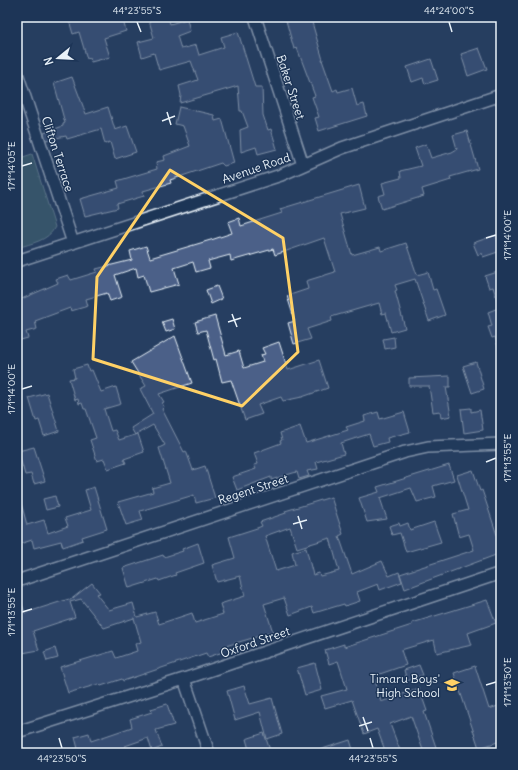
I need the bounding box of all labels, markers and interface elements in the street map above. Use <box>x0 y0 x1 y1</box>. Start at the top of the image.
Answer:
text: 44°23'55"S <box>113 4 162 17</box>
text: 44°24'00"S <box>424 4 474 17</box>
north arrow <box>38 38 78 78</box>
street label: Baker Street <box>274 53 308 121</box>
text: N <box>41 55 56 67</box>
street label: Clifton Terrace <box>39 114 77 194</box>
text: 171°14'05"E <box>5 141 18 191</box>
street label: Avenue Road <box>220 149 292 187</box>
text: 171°14'00"E <box>501 210 514 260</box>
text: 171°14'00"E <box>5 364 18 414</box>
text: 171°13'55"E <box>501 434 514 482</box>
street label: Regent Street <box>216 471 290 507</box>
text: 171°13'55"E <box>5 588 18 636</box>
street label: Oxford Street <box>218 623 292 661</box>
text: 171°13'50"E <box>501 657 514 707</box>
place label: Timaru Boys' High School <box>370 671 440 700</box>
school or university icon: Timaru Boys' High School <box>443 676 461 694</box>
text: 44°23'50"S <box>37 752 87 765</box>
text: 44°23'55"S <box>349 752 398 765</box>

